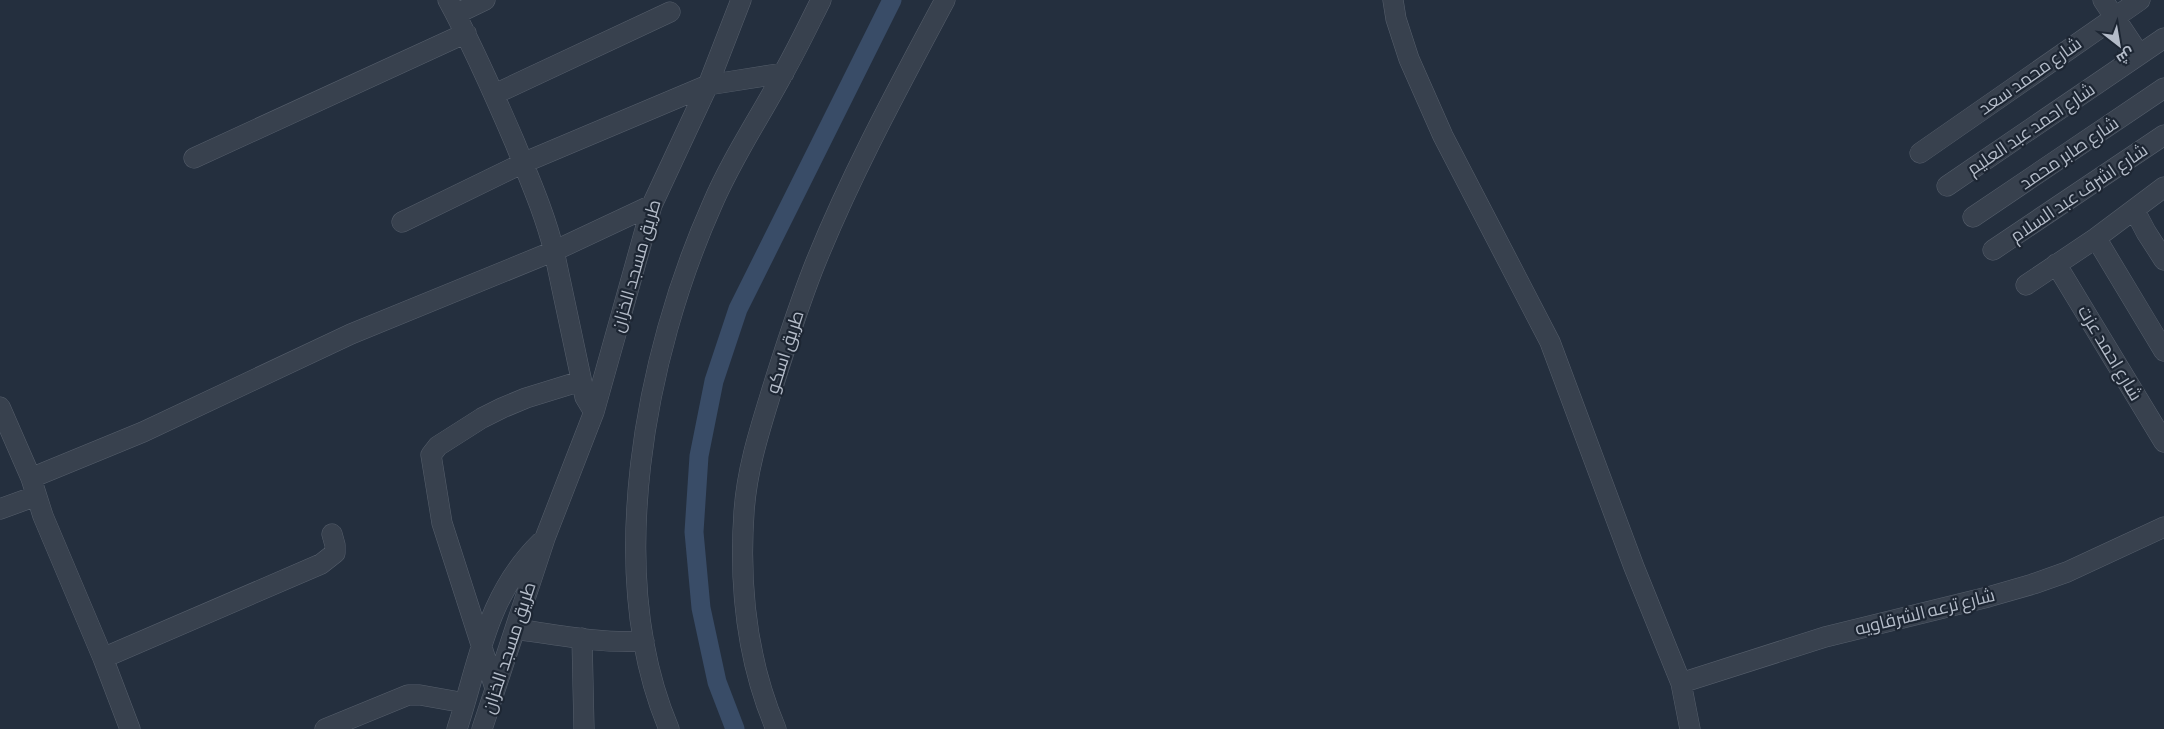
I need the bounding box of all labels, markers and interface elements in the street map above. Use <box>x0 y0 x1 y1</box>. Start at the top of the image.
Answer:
north arrow <box>2094 20 2144 70</box>
street label: شارع محمد سعد <box>1975 33 2086 120</box>
text: ش <box>2113 44 2138 68</box>
street label: شارع احمد عبد العليم <box>1963 79 2100 181</box>
street label: شارع صابر محمد <box>2016 113 2123 195</box>
street label: شارع اشرف عبد السلام <box>2007 140 2152 248</box>
street label: طريق مسجد الخزان <box>607 197 666 335</box>
street label: شارع احمد عزت <box>2072 302 2146 405</box>
street label: طريق اسكو <box>762 308 810 397</box>
street label: طريق مسجد الخزان <box>478 580 542 717</box>
street label: شارع ترعه الشرقاويه <box>1853 585 1998 641</box>

